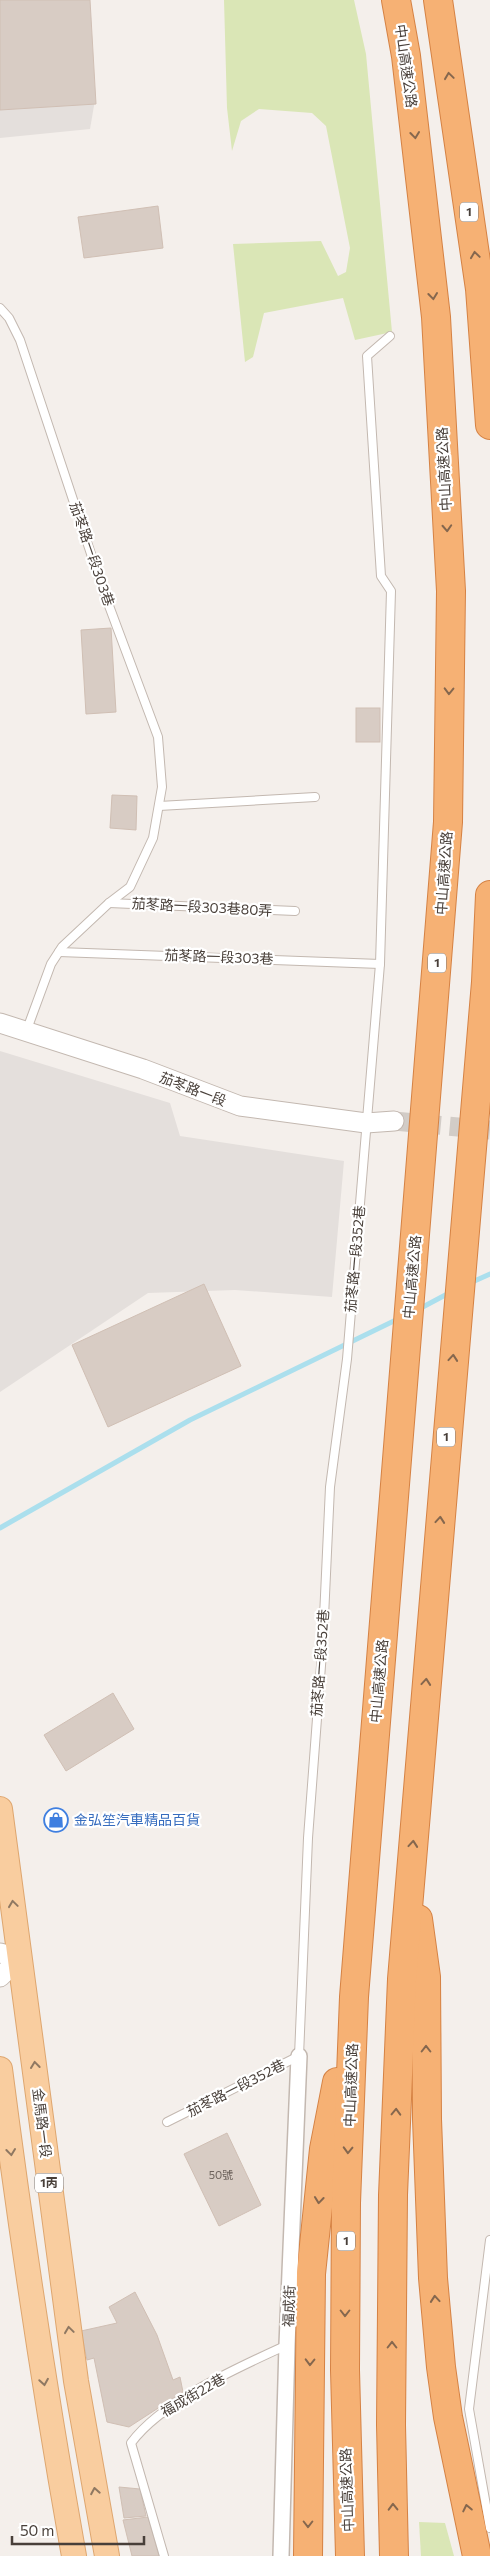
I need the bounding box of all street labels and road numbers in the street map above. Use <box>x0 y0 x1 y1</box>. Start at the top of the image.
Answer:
street label: 中山高速公路 <box>392 23 421 109</box>
road number: 1 <box>460 202 478 222</box>
street label: 中山高速公路 <box>433 427 454 511</box>
street label: 茄苳路一段303巷 <box>67 500 118 608</box>
street label: 中山高速公路 <box>432 830 455 915</box>
street label: 茄苳路一段303巷80弄 <box>131 894 273 919</box>
street label: 茄苳路一段303巷 <box>164 946 274 967</box>
road number: 1 <box>428 954 446 972</box>
street label: 茄苳路一段 <box>157 1068 229 1109</box>
street label: 茄苳路一段352巷 <box>341 1205 368 1313</box>
street label: 中山高速公路 <box>399 1234 424 1320</box>
road number: 1 <box>437 1428 455 1446</box>
street label: 茄苳路一段352巷 <box>307 1609 332 1717</box>
street label: 中山高速公路 <box>366 1638 391 1724</box>
street label: 中山高速公路 <box>341 2043 360 2127</box>
street label: 茄苳路一段352巷 <box>184 2056 288 2120</box>
street label: 金馬路一段 <box>30 2087 55 2159</box>
road number: 1丙 <box>35 2174 63 2192</box>
road number: 1 <box>337 2232 355 2250</box>
street label: 福成街 <box>279 2285 298 2327</box>
street label: 福成街22巷 <box>158 2369 228 2420</box>
street label: 中山高速公路 <box>337 2448 356 2532</box>

